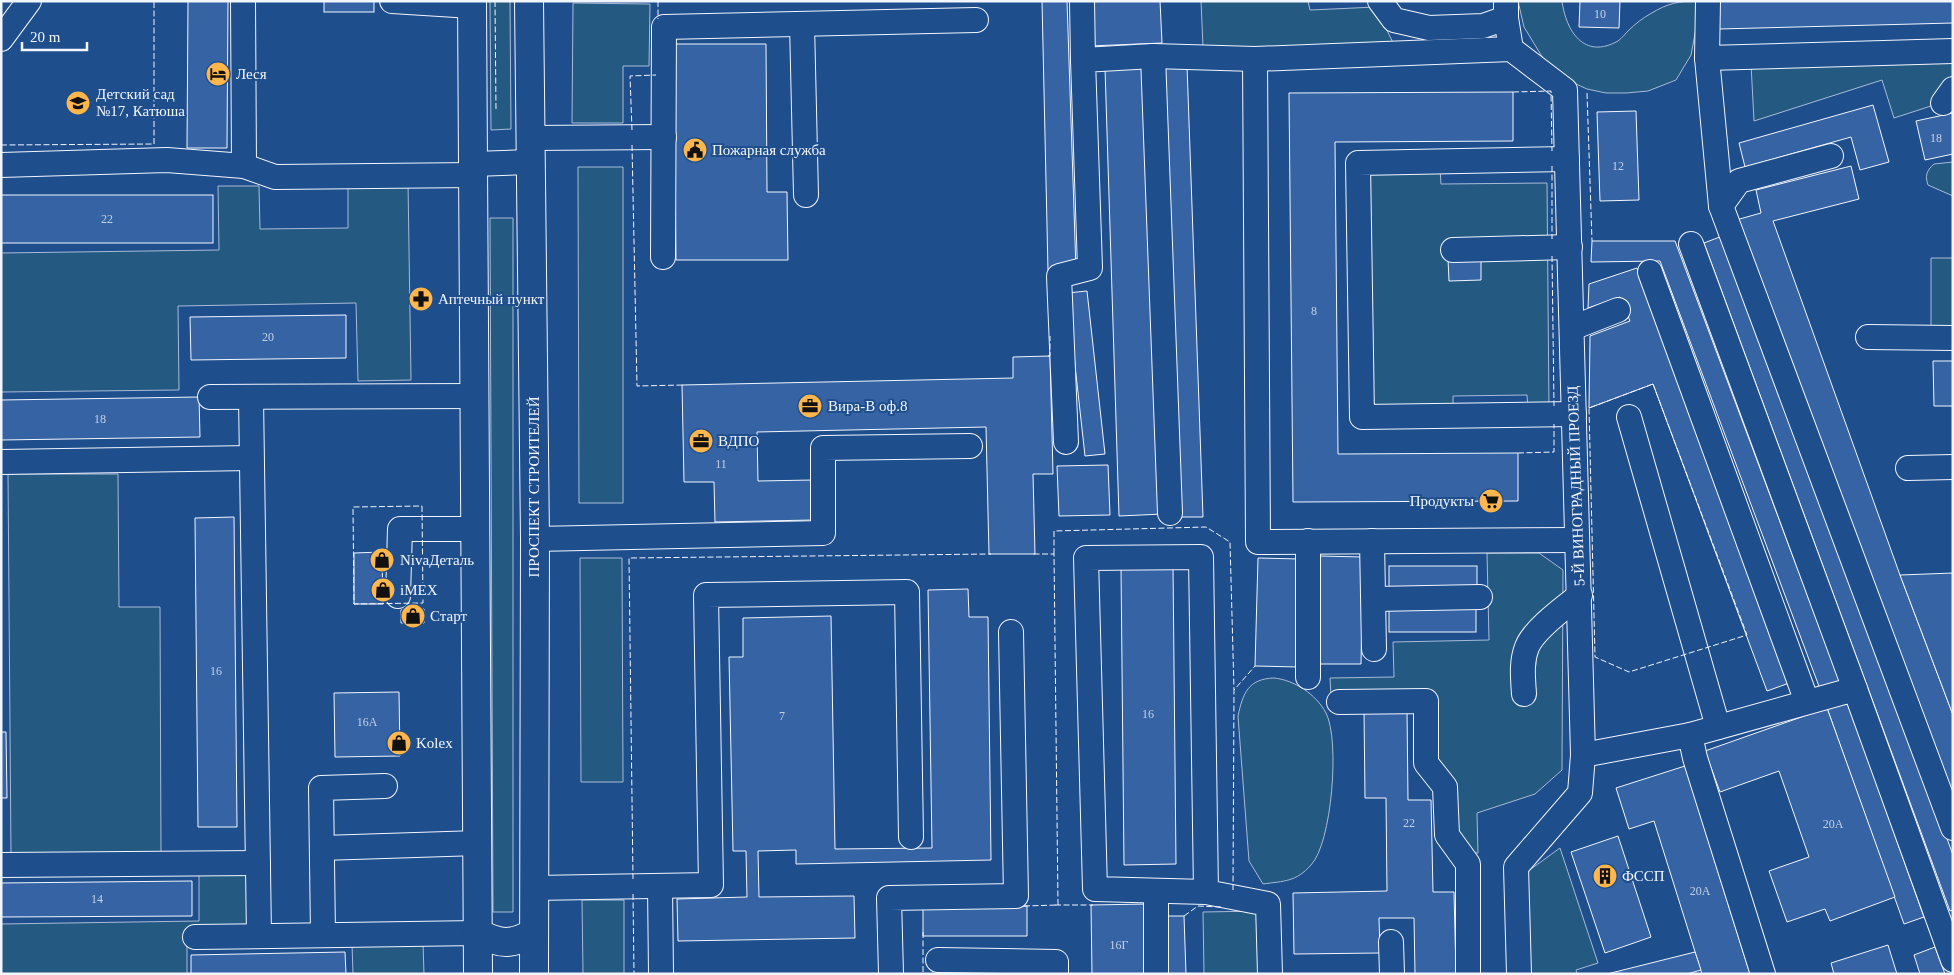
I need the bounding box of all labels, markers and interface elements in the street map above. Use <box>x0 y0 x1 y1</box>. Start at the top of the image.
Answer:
house number: 10 <box>1594 7 1606 21</box>
scale bar <box>22 20 88 52</box>
text: 20 m <box>30 29 61 45</box>
hotel icon: Леся <box>205 61 231 87</box>
place label: Леся <box>236 66 267 82</box>
place label: Детский сад №17, Катюша <box>96 86 185 119</box>
school or university icon: Детский сад №17, Катюша <box>65 90 91 116</box>
house number: 18 <box>1930 131 1942 145</box>
public building icon: Пожарная служба <box>682 137 708 163</box>
place label: Пожарная служба <box>712 142 826 158</box>
house number: 12 <box>1612 159 1624 173</box>
house number: 22 <box>101 212 113 226</box>
pharmacy icon: Аптечный пункт <box>408 286 434 312</box>
place label: Аптечный пункт <box>438 291 545 307</box>
house number: 8 <box>1311 304 1317 318</box>
house number: 20 <box>262 330 274 344</box>
street label: 5-Й ВИНОГРАДНЫЙ ПРОЕЗД <box>1565 385 1587 587</box>
office icon: Вира-В оф.8 <box>797 393 823 419</box>
street label: ПРОСПЕКТ СТРОИТЕЛЕЙ <box>526 396 542 577</box>
place label: Вира-В оф.8 <box>828 398 907 414</box>
house number: 18 <box>94 412 106 426</box>
office icon: ВДПО <box>688 428 714 454</box>
place label: ВДПО <box>718 433 759 449</box>
house number: 11 <box>715 457 727 471</box>
supermarket icon: Продукты <box>1478 488 1504 514</box>
place label: Продукты <box>1410 493 1474 509</box>
shop icon: NivaДеталь <box>369 547 395 573</box>
place label: NivaДеталь <box>400 552 474 568</box>
shop icon: iMEX <box>370 577 396 603</box>
place label: iMEX <box>400 582 438 598</box>
shop icon: Старт <box>400 603 426 629</box>
place label: Старт <box>430 608 468 624</box>
house number: 16 <box>210 664 222 678</box>
house number: 16 <box>1142 707 1154 721</box>
house number: 7 <box>779 709 785 723</box>
house number: 16А <box>357 715 378 729</box>
shop icon: Kolex <box>386 730 412 756</box>
place label: Kolex <box>416 735 453 751</box>
house number: 22 <box>1403 816 1415 830</box>
house number: 20А <box>1823 817 1844 831</box>
building icon: ФССП <box>1592 863 1618 889</box>
place label: ФССП <box>1622 868 1665 884</box>
house number: 20А <box>1690 884 1711 898</box>
house number: 14 <box>91 892 103 906</box>
house number: 16Г <box>1110 938 1129 952</box>

